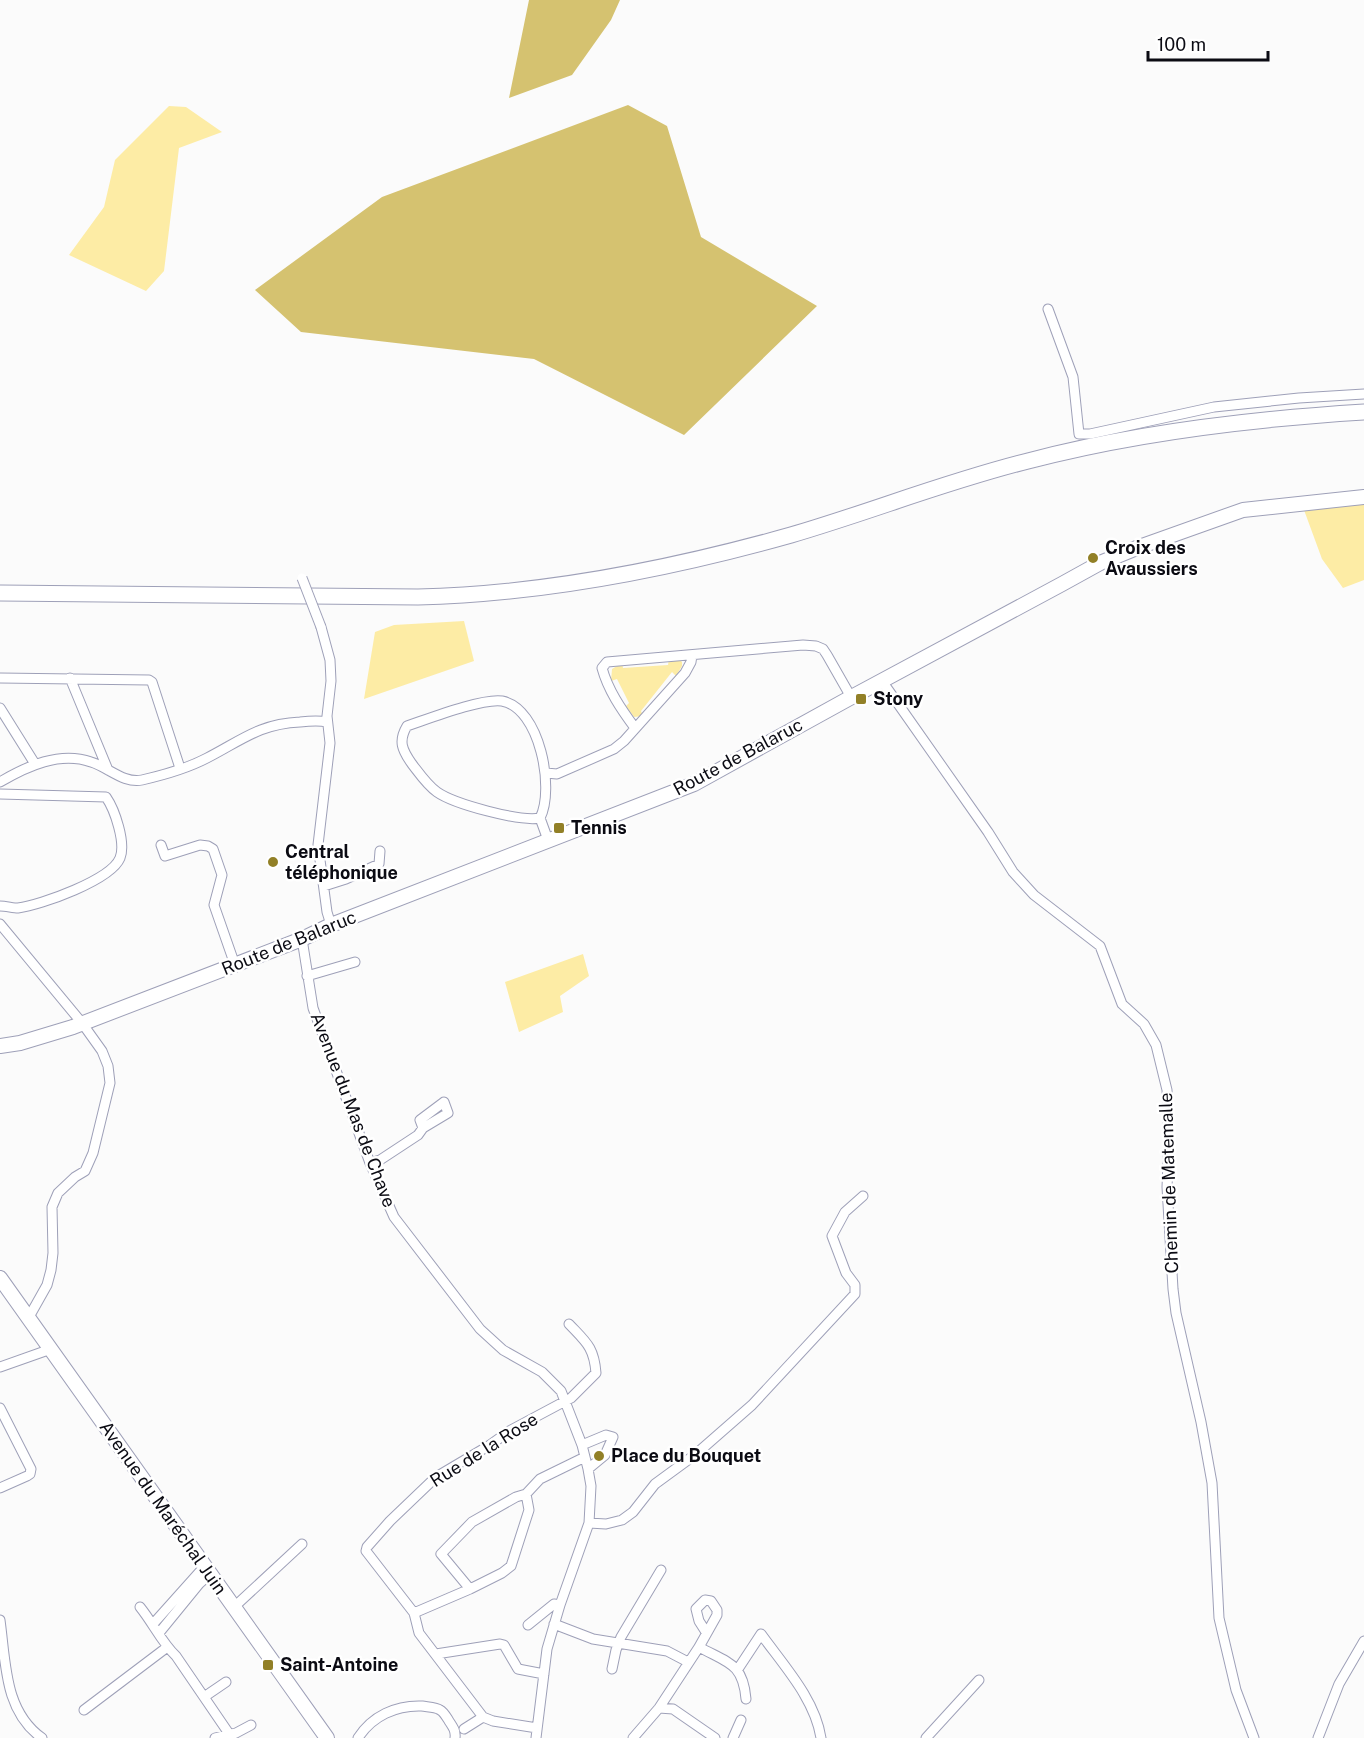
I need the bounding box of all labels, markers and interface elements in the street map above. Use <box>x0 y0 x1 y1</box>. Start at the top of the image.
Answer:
scale bar <box>1148 24 1268 62</box>
text: 100 m <box>1157 34 1206 55</box>
place label: Croix des Avaussiers <box>1105 537 1198 579</box>
marker: Croix des Avaussiers <box>1086 551 1100 565</box>
place label: Stony <box>873 688 923 709</box>
marker: Stony <box>854 692 868 706</box>
street label: Route de Balaruc <box>670 714 806 799</box>
place label: Tennis <box>571 817 627 838</box>
marker: Tennis <box>552 821 566 835</box>
place label: Central téléphonique <box>285 841 398 883</box>
marker: Central téléphonique <box>266 855 280 869</box>
street label: Route de Balaruc <box>218 906 359 979</box>
street label: Avenue du Mas de Chave <box>307 1009 400 1210</box>
street label: Chemin de Matemalle <box>1155 1092 1182 1274</box>
street label: Rue de la Rose <box>426 1408 541 1491</box>
street label: Avenue du Maréchal Juin <box>96 1417 231 1598</box>
place label: Place du Bouquet <box>611 1445 761 1466</box>
marker: Place du Bouquet <box>592 1449 606 1463</box>
place label: Saint-Antoine <box>280 1654 398 1675</box>
marker: Saint-Antoine <box>261 1658 275 1672</box>

